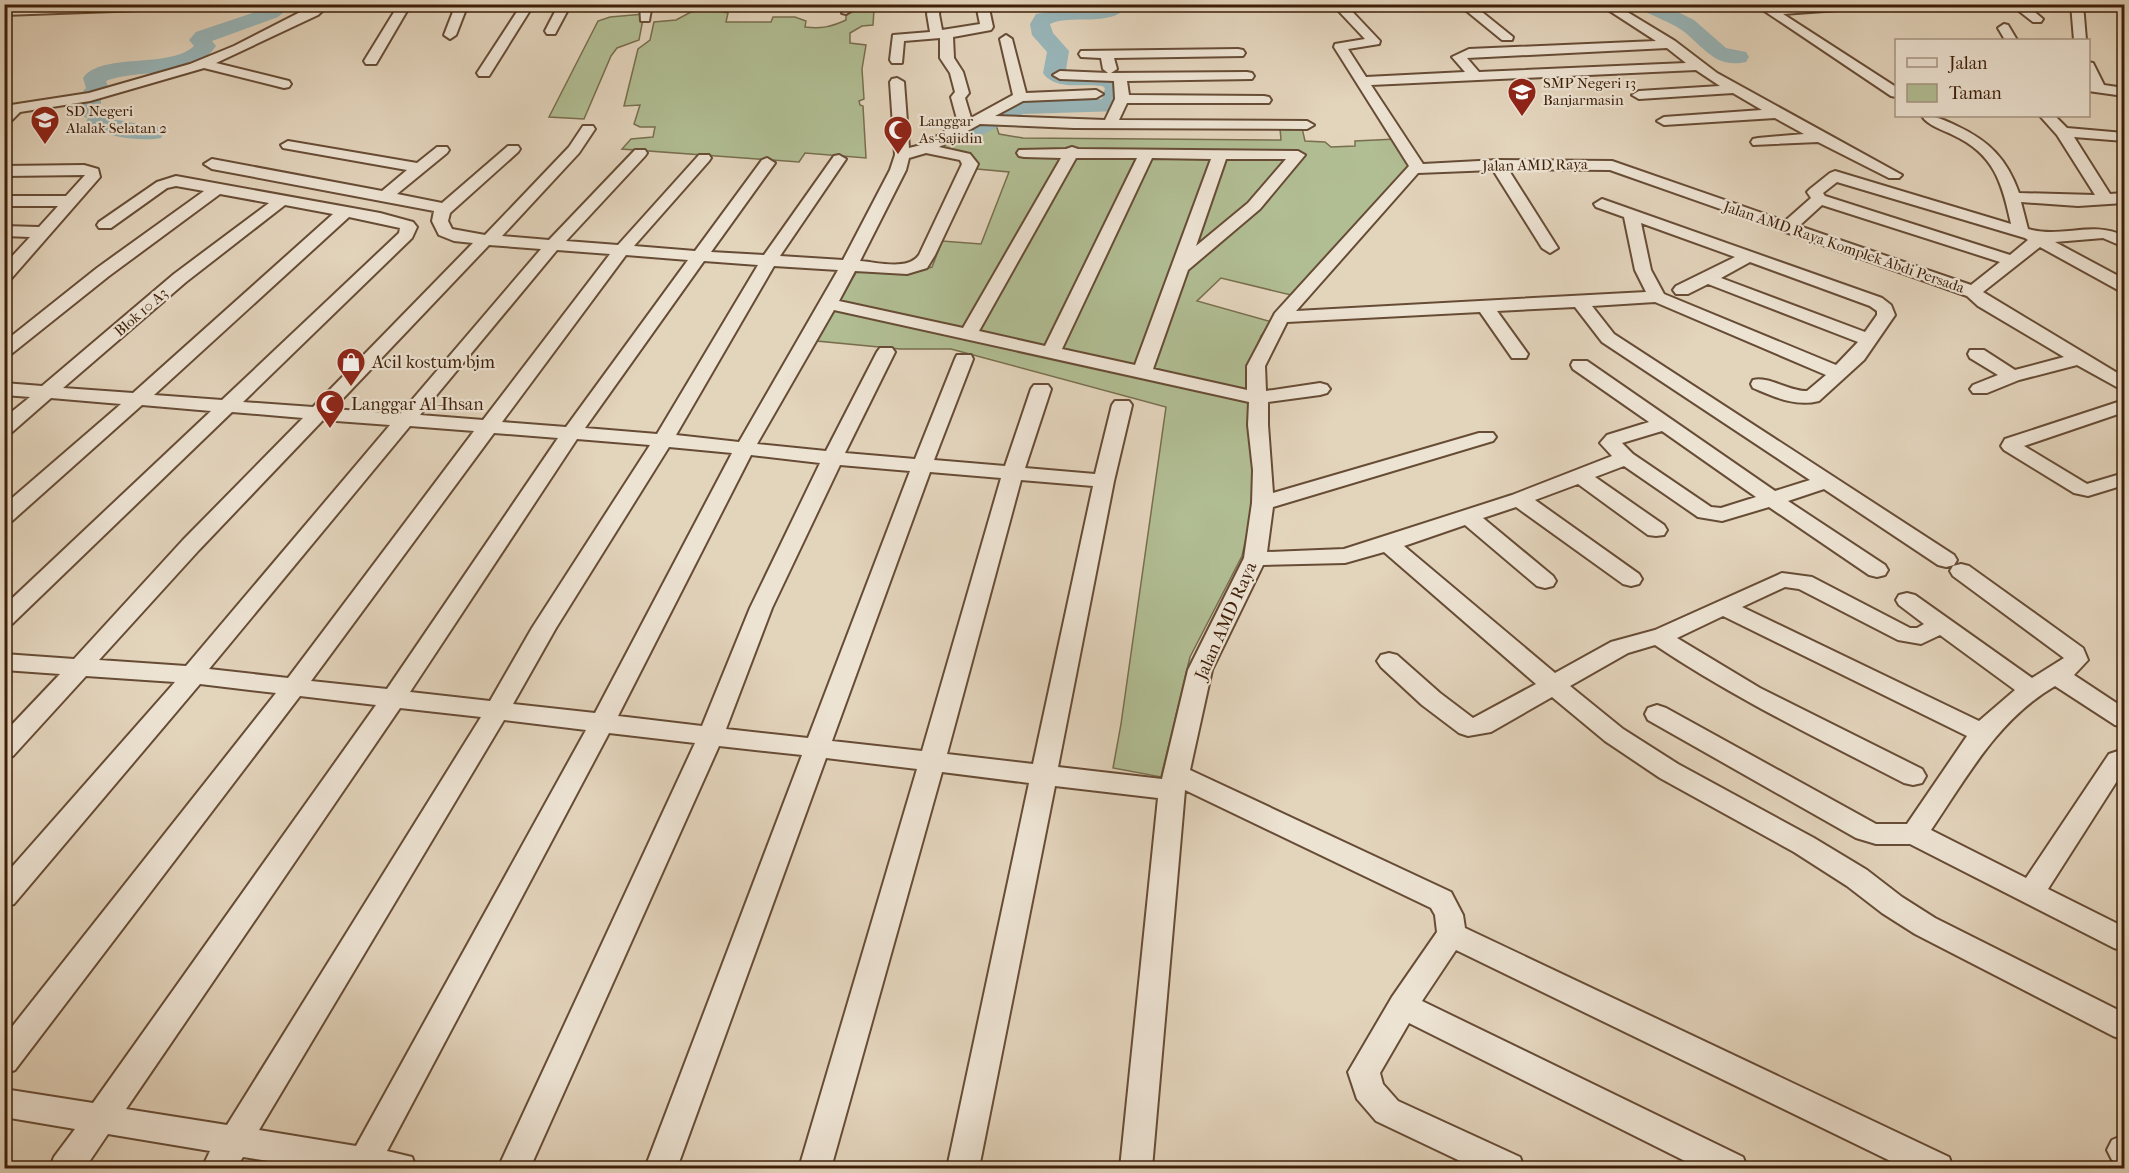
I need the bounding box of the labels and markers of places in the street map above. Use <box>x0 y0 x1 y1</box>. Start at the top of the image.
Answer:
place label: SMP Negeri 13 Banjarmasin <box>1543 74 1636 109</box>
school or university icon: SMP Negeri 13 Banjarmasin <box>1506 76 1538 118</box>
place label: SD Negeri Alalak Selatan 2 <box>65 102 167 137</box>
school or university icon: SD Negeri Alalak Selatan 2 <box>29 104 61 146</box>
place label: Langgar As-Sajidin <box>918 112 983 147</box>
mosque icon: Langgar As-Sajidin <box>882 114 914 156</box>
shop icon: Acil kostum bjm <box>335 346 367 388</box>
place label: Acil kostum bjm <box>371 352 495 373</box>
mosque icon: Langgar Al-Ihsan <box>314 388 346 430</box>
place label: Langgar Al-Ihsan <box>351 394 484 415</box>

